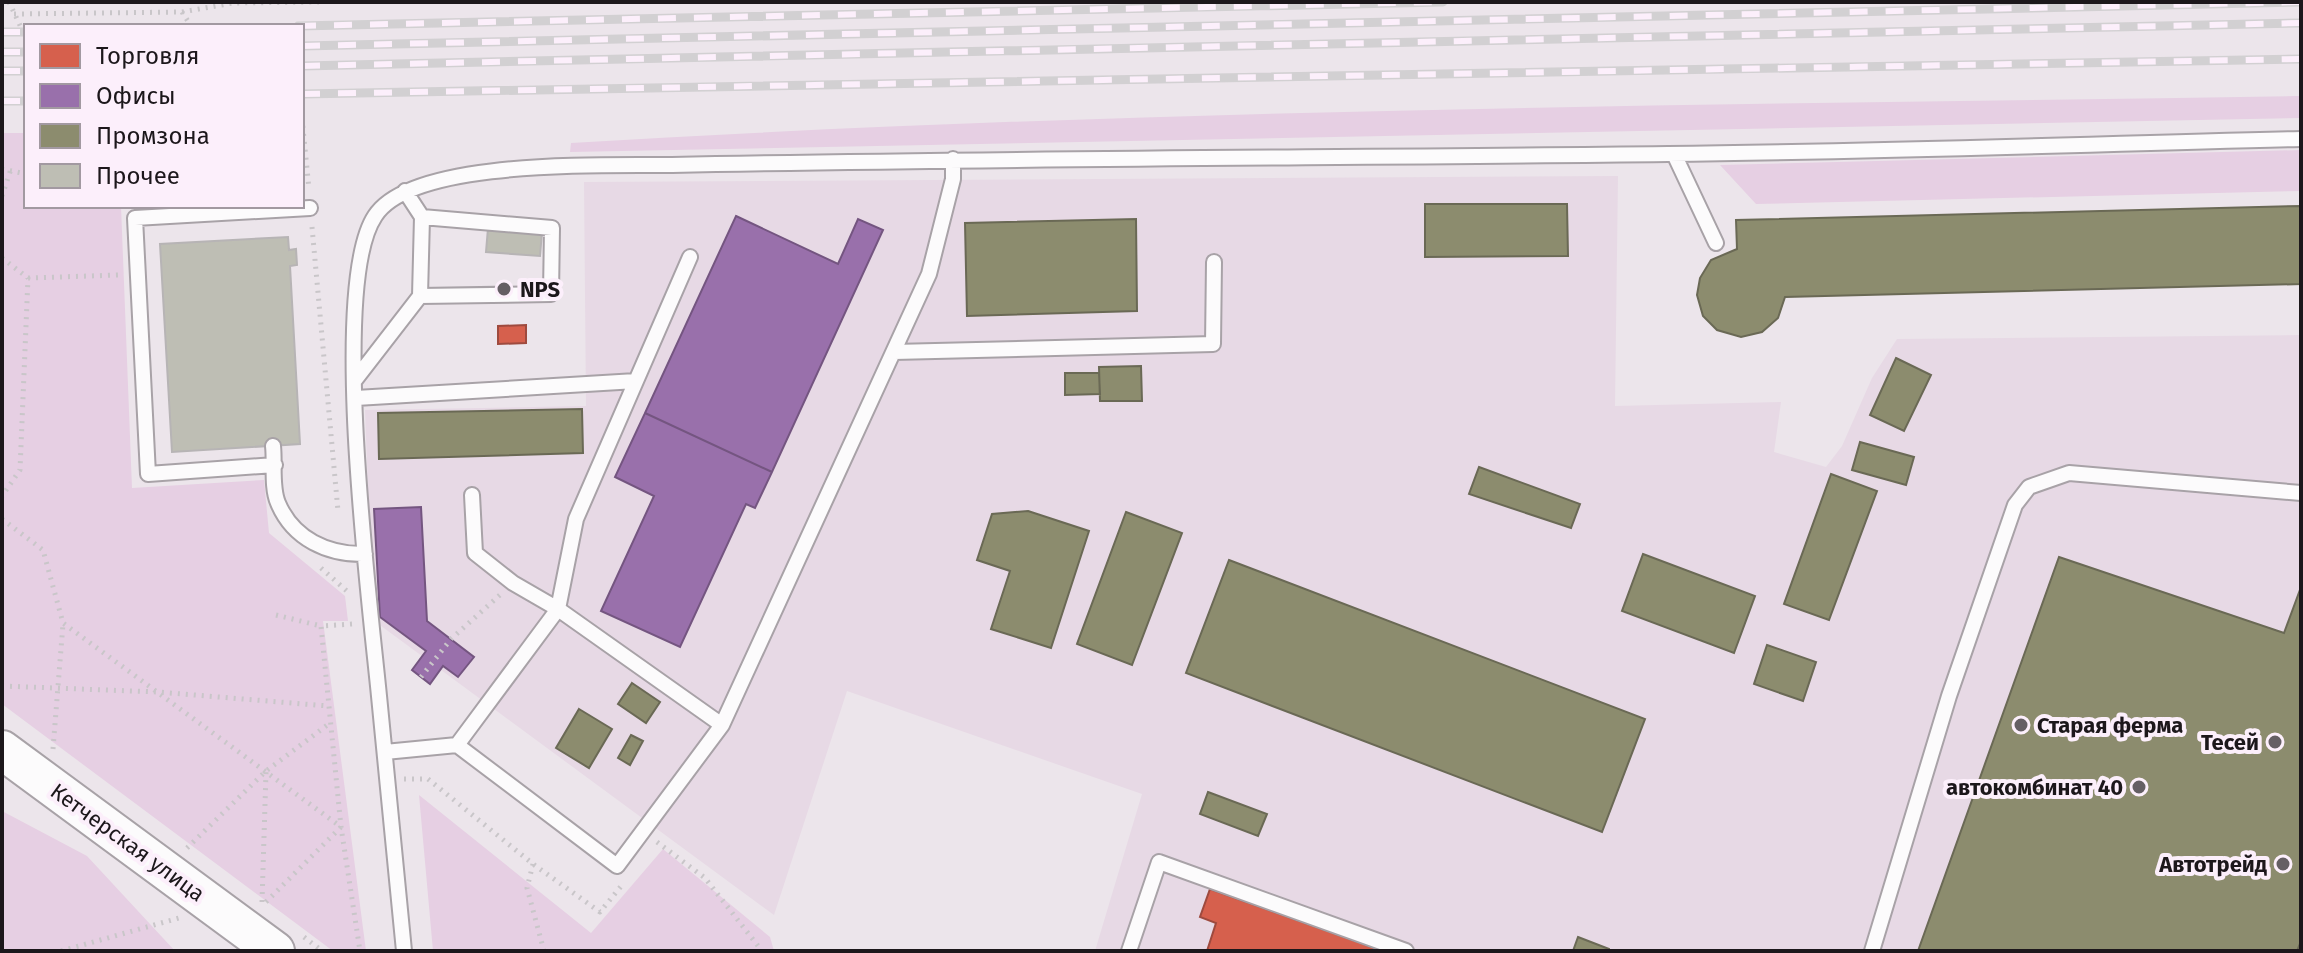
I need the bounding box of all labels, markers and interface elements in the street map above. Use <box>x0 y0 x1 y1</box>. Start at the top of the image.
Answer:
legend <box>24 24 304 208</box>
text: Торговля <box>96 42 199 70</box>
text: Офисы <box>96 82 176 110</box>
text: Промзона <box>96 122 210 150</box>
text: Прочее <box>96 162 180 190</box>
place label: NPS <box>520 276 560 303</box>
marker: NPS <box>495 280 513 298</box>
place label: Старая ферма <box>2037 712 2183 739</box>
marker: Старая ферма <box>2012 716 2030 734</box>
place label: Тесей <box>2201 729 2259 756</box>
marker: Тесей <box>2266 733 2284 751</box>
place label: автокомбинат 40 <box>1946 774 2123 801</box>
street label: Кетчерская улица <box>45 777 210 907</box>
marker: автокомбинат 40 <box>2130 778 2148 796</box>
place label: Автотрейд <box>2158 851 2268 878</box>
marker: Автотрейд <box>2274 855 2292 873</box>

